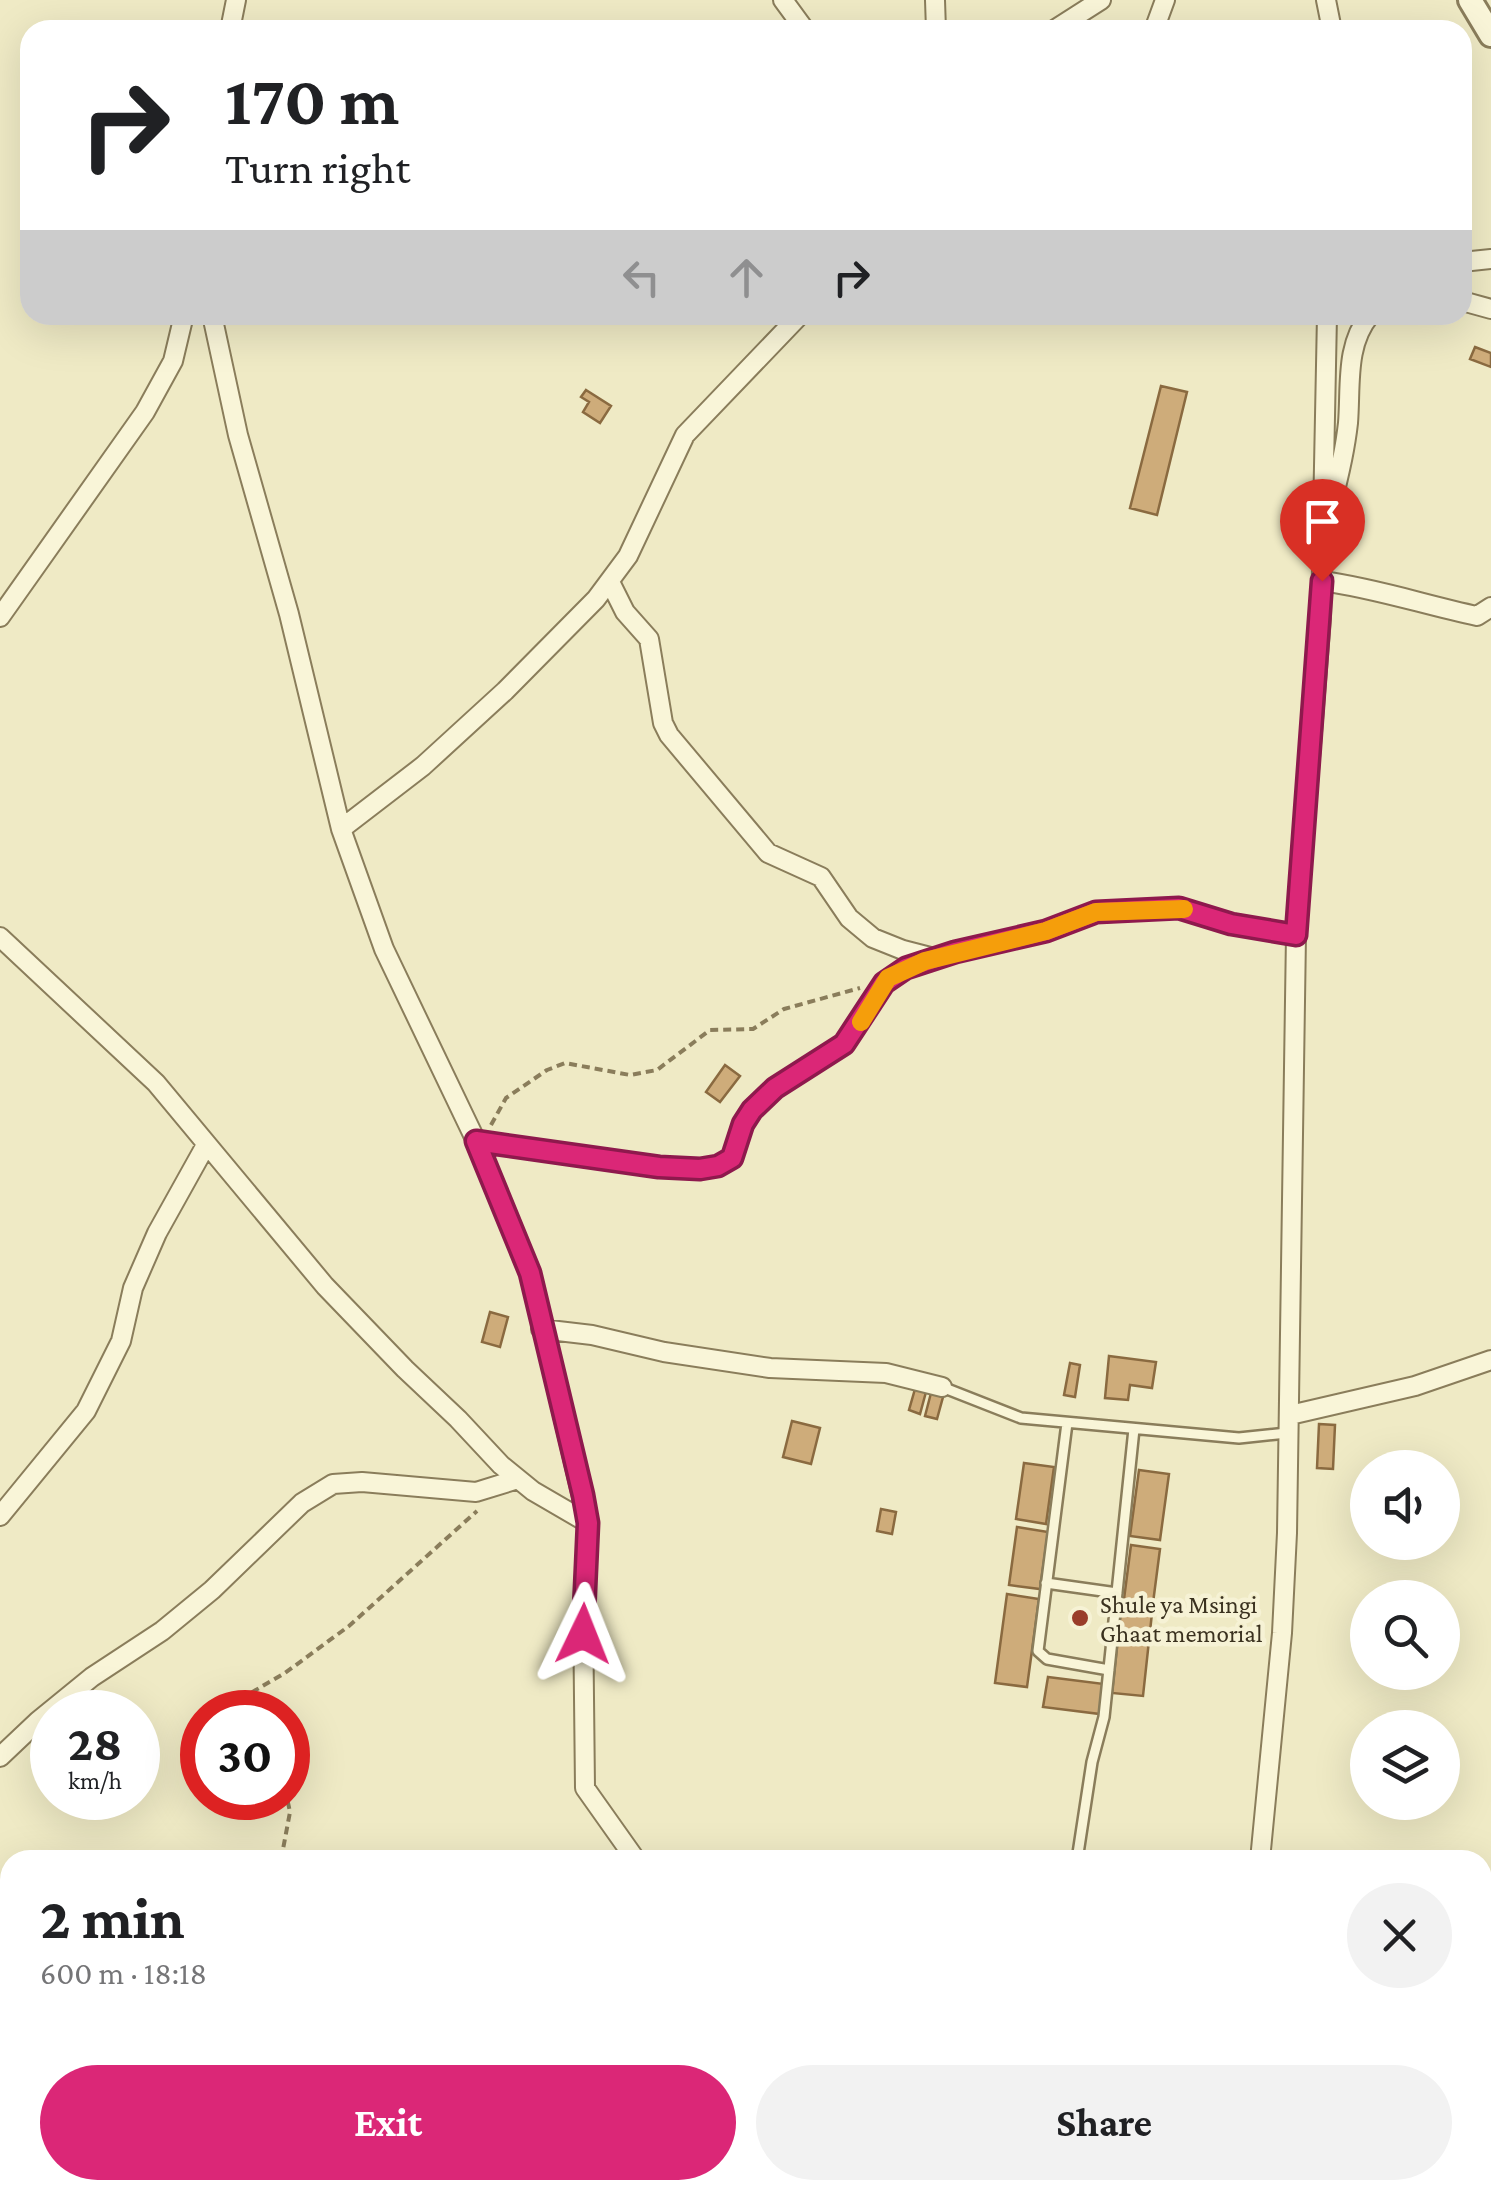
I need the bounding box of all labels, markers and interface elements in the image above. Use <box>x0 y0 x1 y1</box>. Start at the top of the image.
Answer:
icon: right <box>60 60 190 190</box>
text: 170 m <box>225 61 399 139</box>
text: Turn right <box>225 143 410 193</box>
icon: left <box>614 250 669 305</box>
icon: ahead <box>719 250 774 305</box>
icon: right <box>824 250 879 305</box>
pin <box>1280 479 1365 582</box>
icon: arrive <box>1295 494 1350 549</box>
map controls <box>1350 1450 1460 1820</box>
button: sound <box>1350 1450 1460 1560</box>
button: search <box>1350 1580 1460 1690</box>
position arrow <box>531 1582 635 1686</box>
place label: Shule ya Msingi Ghaat memorial <box>1100 1591 1263 1647</box>
marker: Shule ya Msingi Ghaat memorial <box>1069 1607 1091 1629</box>
speed limit sign: 30 <box>180 1690 310 1820</box>
button: layers <box>1350 1710 1460 1820</box>
text: 28 <box>68 1715 122 1771</box>
text: km/h <box>68 1767 122 1794</box>
button: close <box>1347 1883 1452 1988</box>
text: 2 min <box>40 1884 185 1951</box>
text: 600 m · 18:18 <box>40 1955 207 1991</box>
button: Exit <box>40 2065 736 2180</box>
button: Share <box>756 2065 1452 2180</box>

